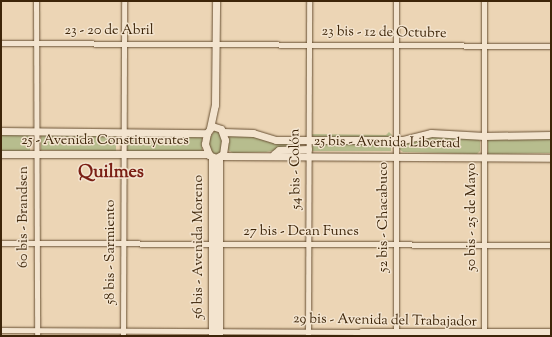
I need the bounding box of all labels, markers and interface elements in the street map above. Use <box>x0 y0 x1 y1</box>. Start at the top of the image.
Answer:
street label: 23 - 20 de Abril <box>64 23 154 39</box>
street label: 23 bis - 12 de Octubre <box>321 24 447 42</box>
street label: 54 bis - Colón <box>287 128 305 210</box>
street label: 25 - Avenida Constituyentes <box>21 133 189 149</box>
street label: 25 bis - Avenida Libertad <box>314 133 460 153</box>
district label: Quilmes <box>78 162 144 184</box>
street label: 52 bis - Chacabuco <box>376 162 392 272</box>
street label: 50 bis - 25 de Mayo <box>464 163 480 271</box>
street label: 60 bis - Brandsen <box>16 166 32 268</box>
street label: 56 bis - Avenida Moreno <box>191 175 207 319</box>
street label: 58 bis - Sarmiento <box>103 199 119 305</box>
street label: 27 bis - Dean Funes <box>243 224 359 240</box>
street label: 29 bis - Avenida del Trabajador <box>293 311 477 331</box>

